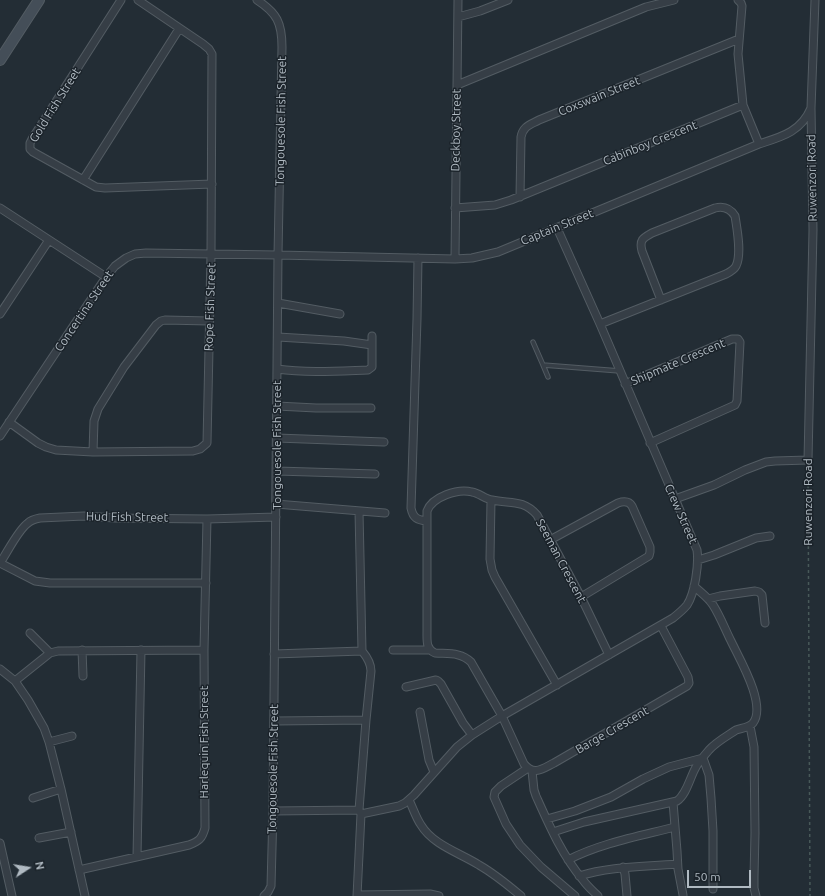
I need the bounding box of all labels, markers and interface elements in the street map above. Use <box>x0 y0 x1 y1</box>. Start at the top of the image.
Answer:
street label: Tongouesole Fish Street <box>273 56 289 186</box>
street label: Gold Fish Street <box>26 65 84 145</box>
street label: Coxswain Street <box>556 73 642 119</box>
street label: Deckboy Street <box>448 88 464 172</box>
street label: Cabinboy Crescent <box>601 118 699 168</box>
street label: Ruwenzori Road <box>804 134 820 222</box>
street label: Captain Street <box>518 206 596 248</box>
street label: Rope Fish Street <box>201 263 219 351</box>
street label: Concertina Street <box>52 268 116 354</box>
street label: Shipmate Crescent <box>629 336 727 388</box>
street label: Tongouesole Fish Street <box>270 380 284 510</box>
street label: Ruwenzori Road <box>801 458 815 546</box>
street label: Crew Street <box>661 482 701 546</box>
street label: Hud Fish Street <box>86 509 168 525</box>
street label: Seeman Crescent <box>533 517 589 605</box>
street label: Harlequin Fish Street <box>197 686 211 798</box>
street label: Barge Crescent <box>573 703 651 757</box>
street label: Tongouesole Fish Street <box>265 704 281 834</box>
north arrow <box>8 848 48 888</box>
text: N <box>33 860 46 871</box>
scale bar <box>689 862 753 888</box>
text: 50 m <box>694 870 721 883</box>

